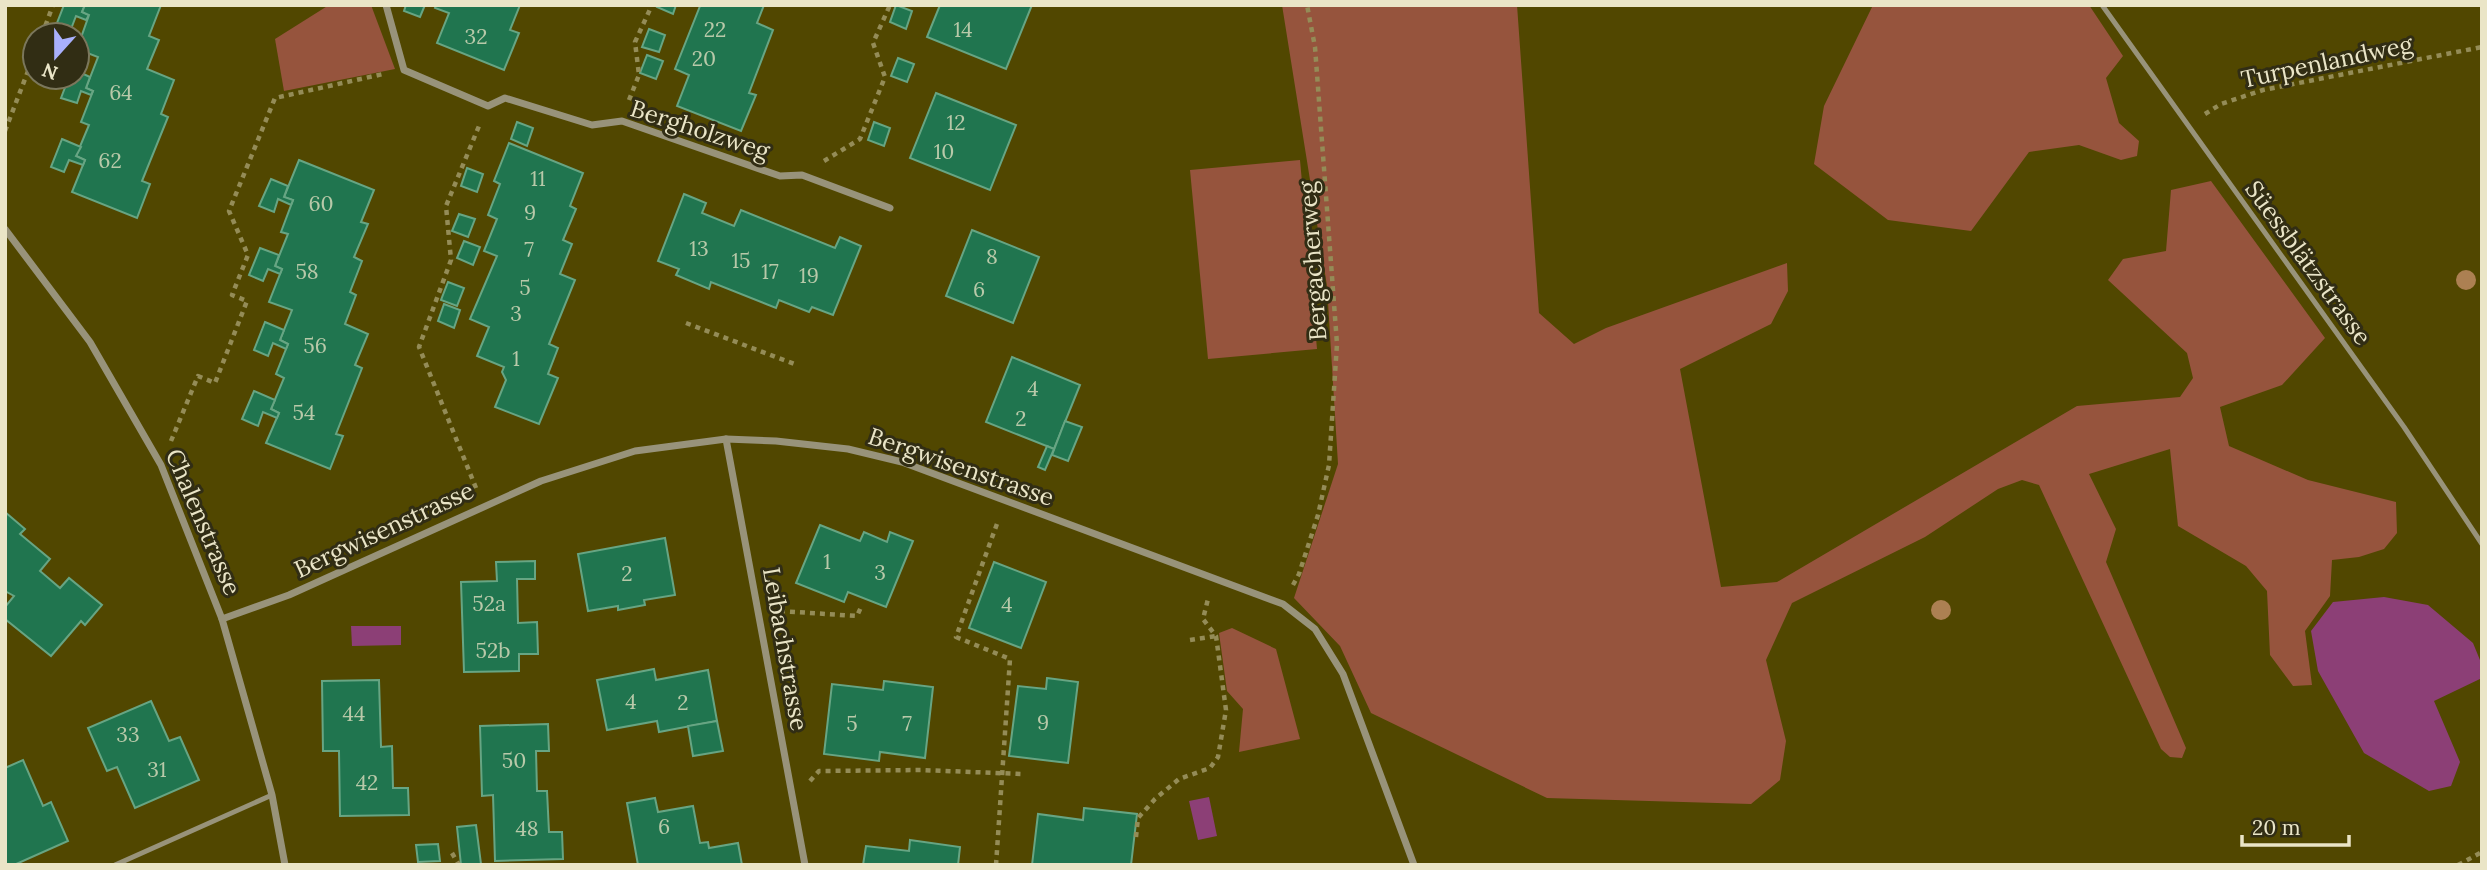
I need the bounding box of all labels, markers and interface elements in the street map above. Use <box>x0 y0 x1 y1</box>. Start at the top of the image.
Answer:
house number: 22 <box>704 16 726 43</box>
house number: 14 <box>953 16 973 43</box>
north arrow <box>21 21 91 91</box>
house number: 32 <box>465 23 487 50</box>
street label: Turpenlandweg <box>2238 28 2416 95</box>
house number: 20 <box>692 45 716 72</box>
text: N <box>38 58 61 86</box>
house number: 64 <box>109 79 133 106</box>
street label: Bergholzweg <box>627 92 774 167</box>
house number: 12 <box>947 109 965 136</box>
house number: 10 <box>934 138 954 165</box>
house number: 62 <box>98 147 122 174</box>
house number: 11 <box>530 165 546 192</box>
street label: Süessblätzstrasse <box>2238 175 2378 351</box>
street label: Bergacherweg <box>1291 180 1334 342</box>
house number: 60 <box>308 190 334 217</box>
house number: 9 <box>524 199 536 226</box>
house number: 13 <box>689 235 709 262</box>
house number: 7 <box>524 236 534 263</box>
house number: 8 <box>986 243 998 270</box>
house number: 15 <box>731 247 751 274</box>
house number: 58 <box>295 258 319 285</box>
house number: 17 <box>761 258 779 285</box>
house number: 19 <box>799 262 819 289</box>
house number: 5 <box>519 274 531 301</box>
house number: 6 <box>973 276 985 303</box>
house number: 3 <box>510 300 522 327</box>
house number: 56 <box>303 332 327 359</box>
house number: 1 <box>512 345 520 372</box>
house number: 4 <box>1027 375 1039 402</box>
house number: 54 <box>293 399 315 426</box>
house number: 2 <box>1015 405 1027 432</box>
street label: Bergwisenstrasse <box>864 420 1058 513</box>
street label: Chalenstrasse <box>159 444 248 600</box>
street label: Bergwisenstrasse <box>289 474 479 585</box>
house number: 1 <box>823 548 831 575</box>
house number: 3 <box>874 559 886 586</box>
house number: 2 <box>621 560 633 587</box>
street label: Leibachstrasse <box>756 565 815 733</box>
house number: 52a <box>472 590 506 617</box>
house number: 4 <box>1001 591 1013 618</box>
house number: 52b <box>476 637 510 664</box>
house number: 4 <box>625 688 637 715</box>
house number: 2 <box>677 689 689 716</box>
house number: 44 <box>343 700 365 727</box>
house number: 9 <box>1037 709 1049 736</box>
house number: 5 <box>846 710 858 737</box>
house number: 7 <box>902 710 912 737</box>
house number: 33 <box>116 721 140 748</box>
house number: 50 <box>502 747 526 774</box>
house number: 31 <box>147 756 167 783</box>
house number: 42 <box>356 769 378 796</box>
scale bar <box>2242 804 2349 848</box>
house number: 6 <box>658 813 670 840</box>
text: 20 m <box>2252 814 2301 841</box>
house number: 48 <box>515 815 539 842</box>

